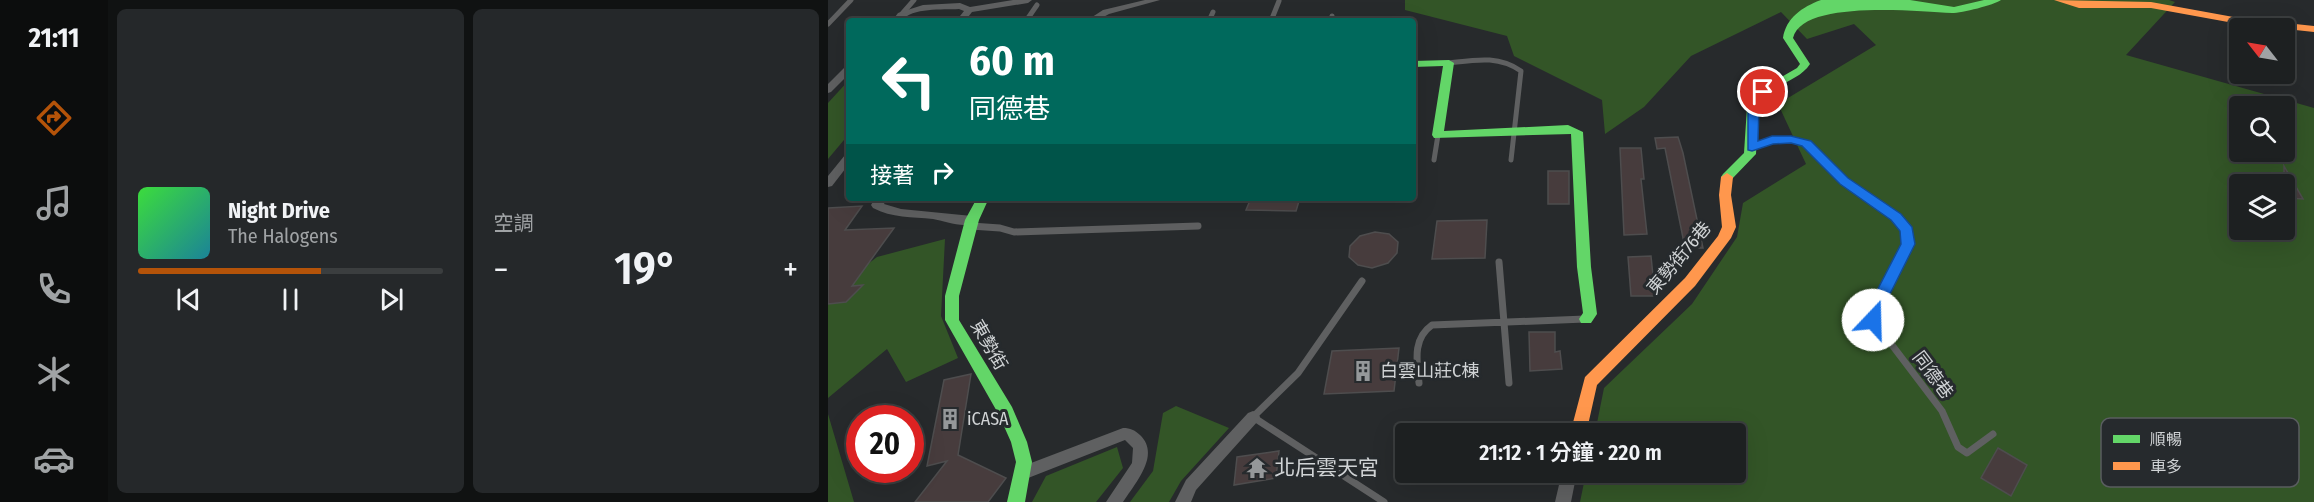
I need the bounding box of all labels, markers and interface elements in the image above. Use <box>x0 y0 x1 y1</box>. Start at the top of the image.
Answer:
north arrow <box>2229 18 2295 84</box>
map controls <box>2229 18 2295 240</box>
text: 21:11 <box>28 22 80 54</box>
text: 60 m <box>969 36 1055 86</box>
icon: left <box>870 42 948 120</box>
pin <box>1737 66 1788 117</box>
icon: arrive <box>1746 75 1779 108</box>
text: 同德巷 <box>969 93 1050 125</box>
button: search <box>2229 96 2295 162</box>
icon: directions <box>33 97 75 139</box>
icon: right <box>926 156 959 189</box>
text: 接著 <box>870 162 914 189</box>
button: layers <box>2229 174 2295 240</box>
icon: music <box>33 182 75 224</box>
text: Night Drive <box>228 197 330 224</box>
text: 空調 <box>494 211 534 235</box>
street label: 東勢街76巷 <box>1642 217 1716 299</box>
text: The Halogens <box>228 224 338 248</box>
text: 19° <box>614 242 677 296</box>
text: − <box>494 250 508 290</box>
text: + <box>783 250 798 290</box>
icon: phone <box>33 268 75 310</box>
icon: previous <box>172 283 205 316</box>
icon: pause <box>274 283 307 316</box>
icon: next <box>375 283 408 316</box>
position arrow <box>1841 288 1905 352</box>
street label: 東勢街 <box>966 316 1012 374</box>
street label: 同德巷 <box>1908 347 1958 403</box>
icon: climate <box>33 353 75 395</box>
building icon: 白雲山莊C棟 <box>1351 359 1375 383</box>
place label: 白雲山莊C棟 <box>1380 360 1479 382</box>
speed limit sign: 20 <box>846 405 924 483</box>
building icon: iCASA <box>938 407 962 431</box>
place label: iCASA <box>967 408 1009 430</box>
legend <box>2101 418 2299 487</box>
text: 順暢 <box>2150 430 2182 449</box>
icon: car <box>33 438 75 480</box>
text: 21:12 · 1 分鐘 · 220 m <box>1479 439 1662 466</box>
place label: 北后雲天宮 <box>1274 455 1379 481</box>
temple icon: 北后雲天宮 <box>1245 456 1269 480</box>
text: 車多 <box>2150 457 2182 476</box>

